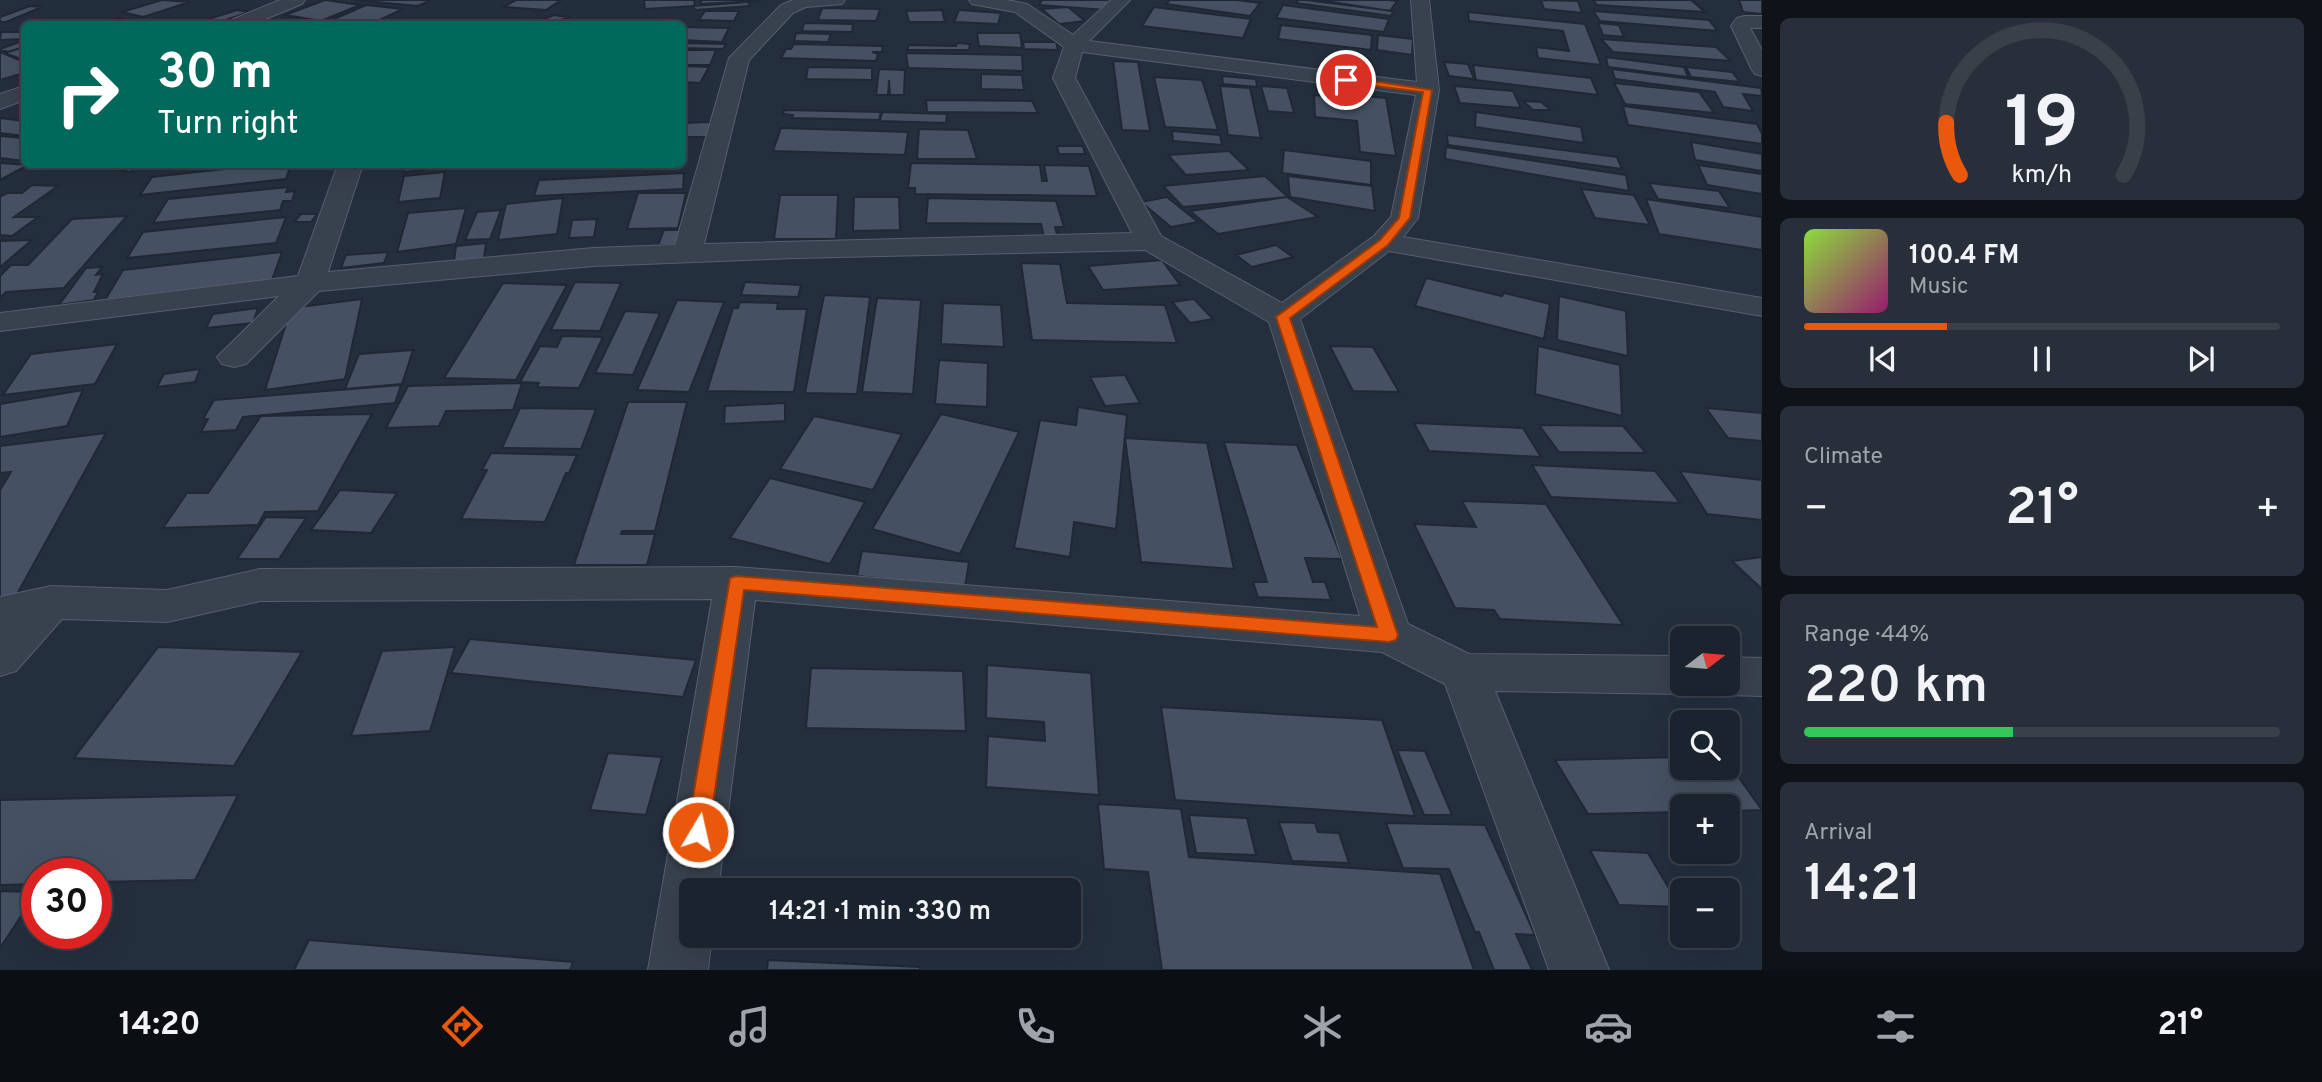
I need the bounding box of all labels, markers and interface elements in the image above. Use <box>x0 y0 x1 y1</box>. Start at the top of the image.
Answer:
text: 30 m <box>157 44 273 106</box>
icon: right <box>42 49 133 140</box>
pin <box>1316 50 1376 110</box>
icon: arrive <box>1327 61 1365 99</box>
text: 19 <box>2005 81 2079 173</box>
text: Turn right <box>157 105 299 145</box>
text: km/h <box>2012 160 2072 192</box>
text: 100.4 FM <box>1909 240 2019 273</box>
text: Music <box>1909 273 1969 302</box>
icon: previous <box>1864 340 1902 378</box>
icon: pause <box>2023 340 2061 378</box>
icon: next <box>2182 340 2220 378</box>
text: Climate <box>1804 443 1883 472</box>
text: 21° <box>2005 477 2079 543</box>
text: − <box>1804 486 1829 535</box>
text: + <box>2255 486 2280 535</box>
text: Range · 44% <box>1804 621 1929 650</box>
north arrow <box>1670 626 1740 696</box>
map controls <box>1670 626 1740 948</box>
text: 220 km <box>1804 655 1988 721</box>
button: search <box>1670 710 1740 780</box>
button: + <box>1670 794 1740 864</box>
position arrow <box>661 795 735 869</box>
text: Arrival <box>1804 819 1873 848</box>
text: 14:21 <box>1804 853 1922 919</box>
speed limit sign: 30 <box>21 858 112 949</box>
button: − <box>1670 878 1740 948</box>
text: 14:21 · 1 min · 330 m <box>769 896 991 929</box>
icon: directions <box>438 1002 487 1051</box>
icon: music <box>725 1002 774 1051</box>
icon: phone <box>1011 1002 1060 1051</box>
icon: climate <box>1298 1002 1347 1051</box>
icon: car <box>1584 1002 1633 1051</box>
icon: filters <box>1871 1002 1920 1051</box>
text: 14:20 <box>119 1006 201 1046</box>
text: 21° <box>2158 1006 2203 1046</box>

